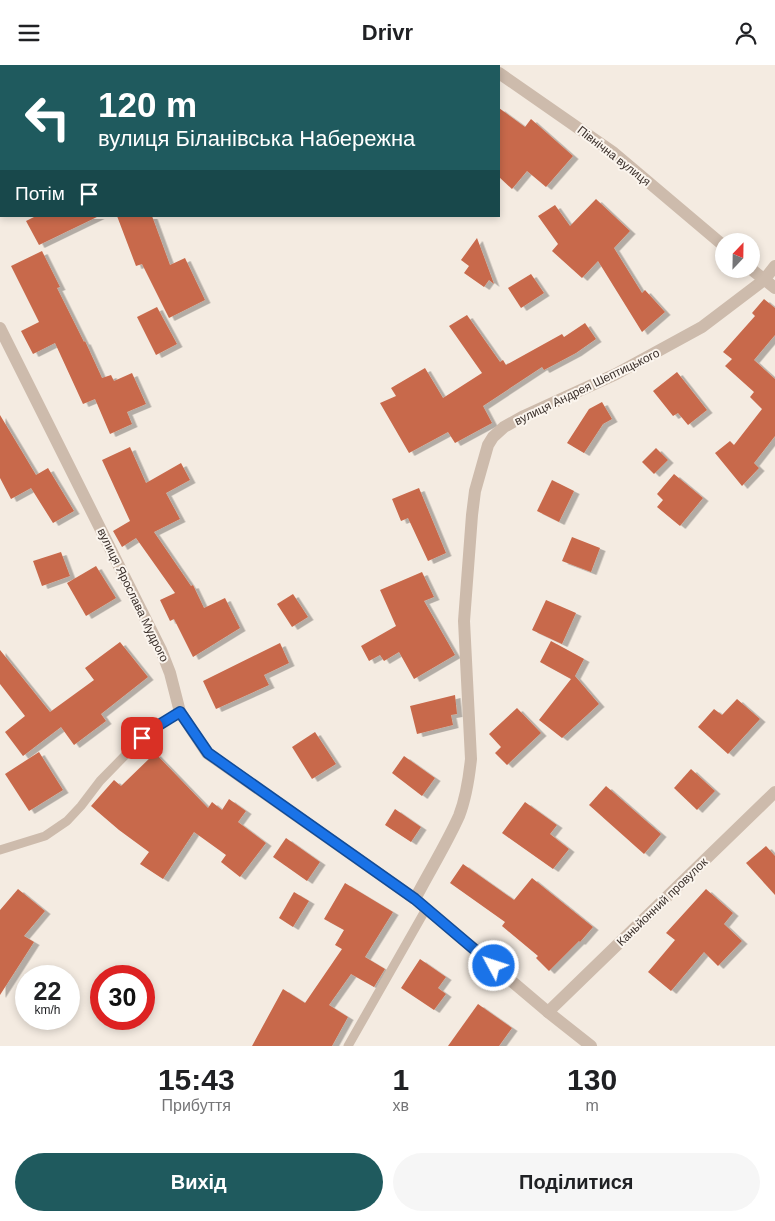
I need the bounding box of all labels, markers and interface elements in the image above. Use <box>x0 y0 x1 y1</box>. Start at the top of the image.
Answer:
icon: menu <box>15 19 43 47</box>
icon: person <box>732 19 760 47</box>
text: Drivr <box>362 20 413 45</box>
icon: left <box>15 85 80 150</box>
text: 120 m <box>98 85 197 124</box>
street label: Північна вулиця <box>575 123 653 189</box>
text: вулиця Біланівська Набережна <box>98 126 415 151</box>
icon: arrive <box>75 180 103 208</box>
text: Потім <box>15 183 65 204</box>
north arrow <box>715 233 760 277</box>
map controls <box>715 233 760 278</box>
street label: вулиця Андрея Шептицького <box>512 346 662 428</box>
street label: вулиця Ярослава Мудрого <box>94 526 172 664</box>
pin <box>121 717 163 759</box>
icon: arrive <box>128 724 156 752</box>
street label: Каньйонний провулок <box>614 855 711 949</box>
position arrow <box>467 939 519 991</box>
speed limit sign: 30 <box>90 965 155 1030</box>
text: 22 <box>34 977 61 1005</box>
text: km/h <box>34 1003 61 1017</box>
text: 15:43 <box>158 1063 235 1096</box>
text: 1 <box>392 1063 409 1096</box>
text: 130 <box>567 1063 617 1096</box>
text: Прибуття <box>162 1097 231 1114</box>
text: хв <box>393 1097 409 1114</box>
text: m <box>585 1097 599 1114</box>
button: Вихід <box>15 1153 383 1211</box>
button: Поділитися <box>393 1153 760 1211</box>

